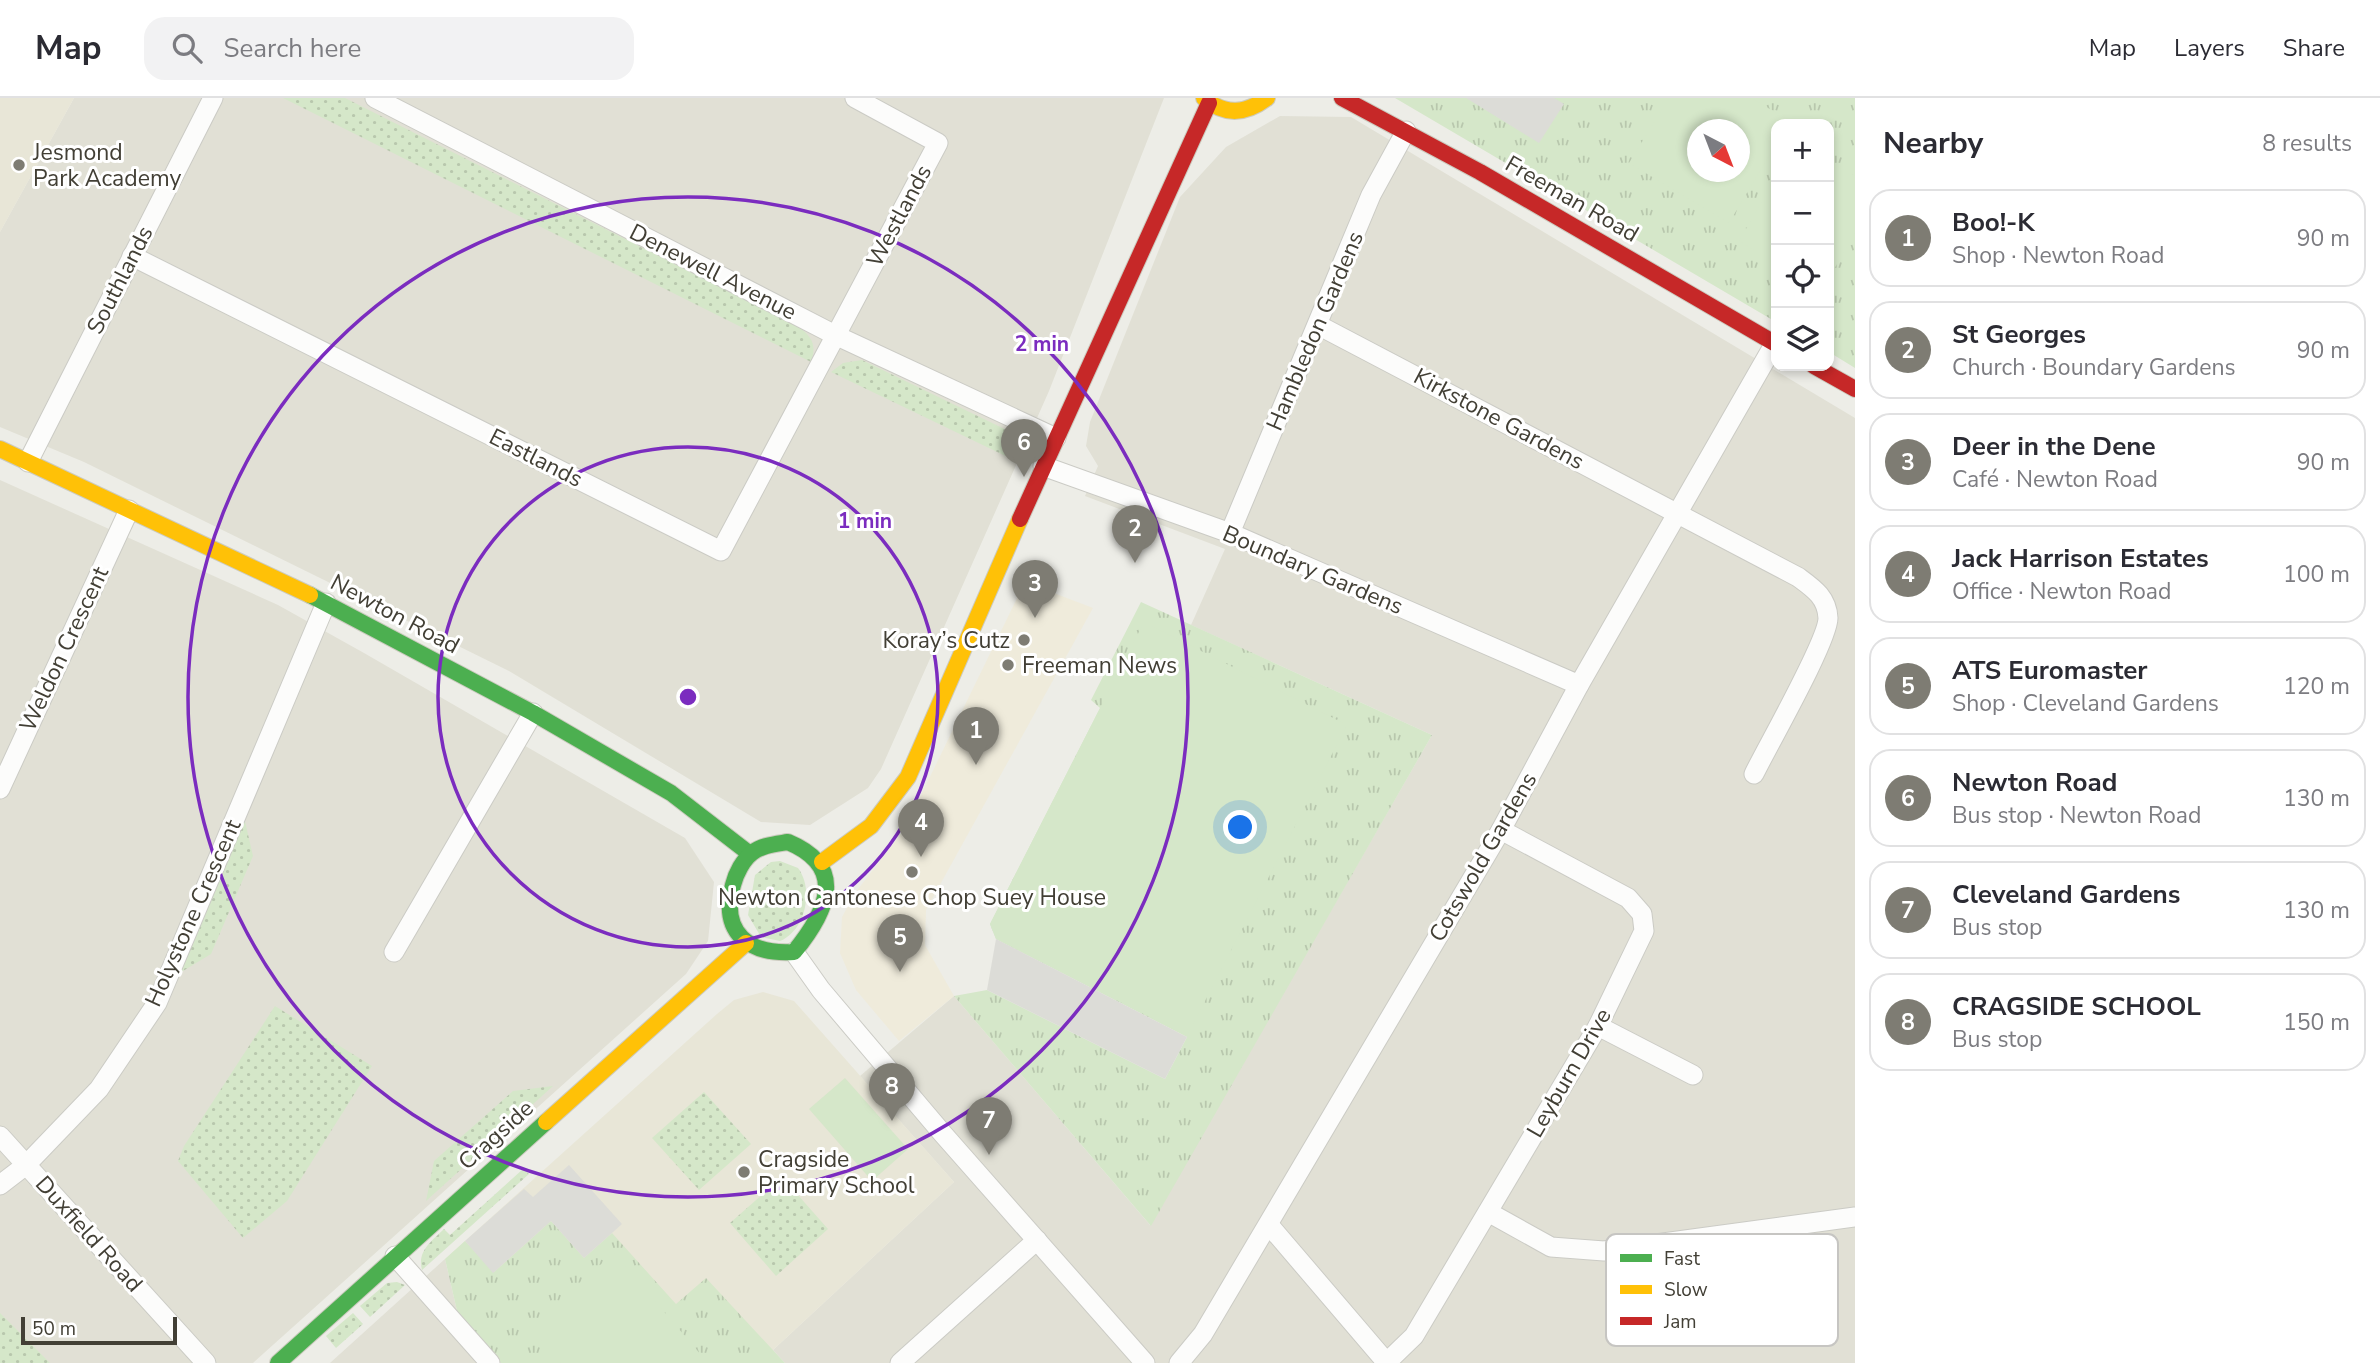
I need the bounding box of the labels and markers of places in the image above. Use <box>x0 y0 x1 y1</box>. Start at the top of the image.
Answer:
place label: Jesmond Park Academy <box>32 137 181 194</box>
marker: Jesmond Park Academy <box>11 157 27 173</box>
pin: 6 <box>1001 419 1047 477</box>
pin: 2 <box>1112 505 1158 563</box>
pin: 3 <box>1012 560 1058 618</box>
place label: Koray’s Cutz <box>883 625 1010 656</box>
marker: Koray’s Cutz <box>1016 632 1032 648</box>
place label: Freeman News <box>1022 650 1177 681</box>
marker: Freeman News <box>1000 657 1016 673</box>
centre of rings <box>676 685 700 709</box>
pin: 1 <box>953 707 999 765</box>
pin: 4 <box>898 799 944 857</box>
marker: Newton Cantonese Chop Suey House <box>904 864 920 880</box>
place label: Newton Cantonese Chop Suey House <box>718 882 1106 913</box>
pin: 5 <box>877 914 923 972</box>
pin: 8 <box>869 1063 915 1121</box>
pin: 7 <box>966 1097 1012 1155</box>
place label: Cragside Primary School <box>758 1144 915 1201</box>
marker: Cragside Primary School <box>736 1164 752 1180</box>

